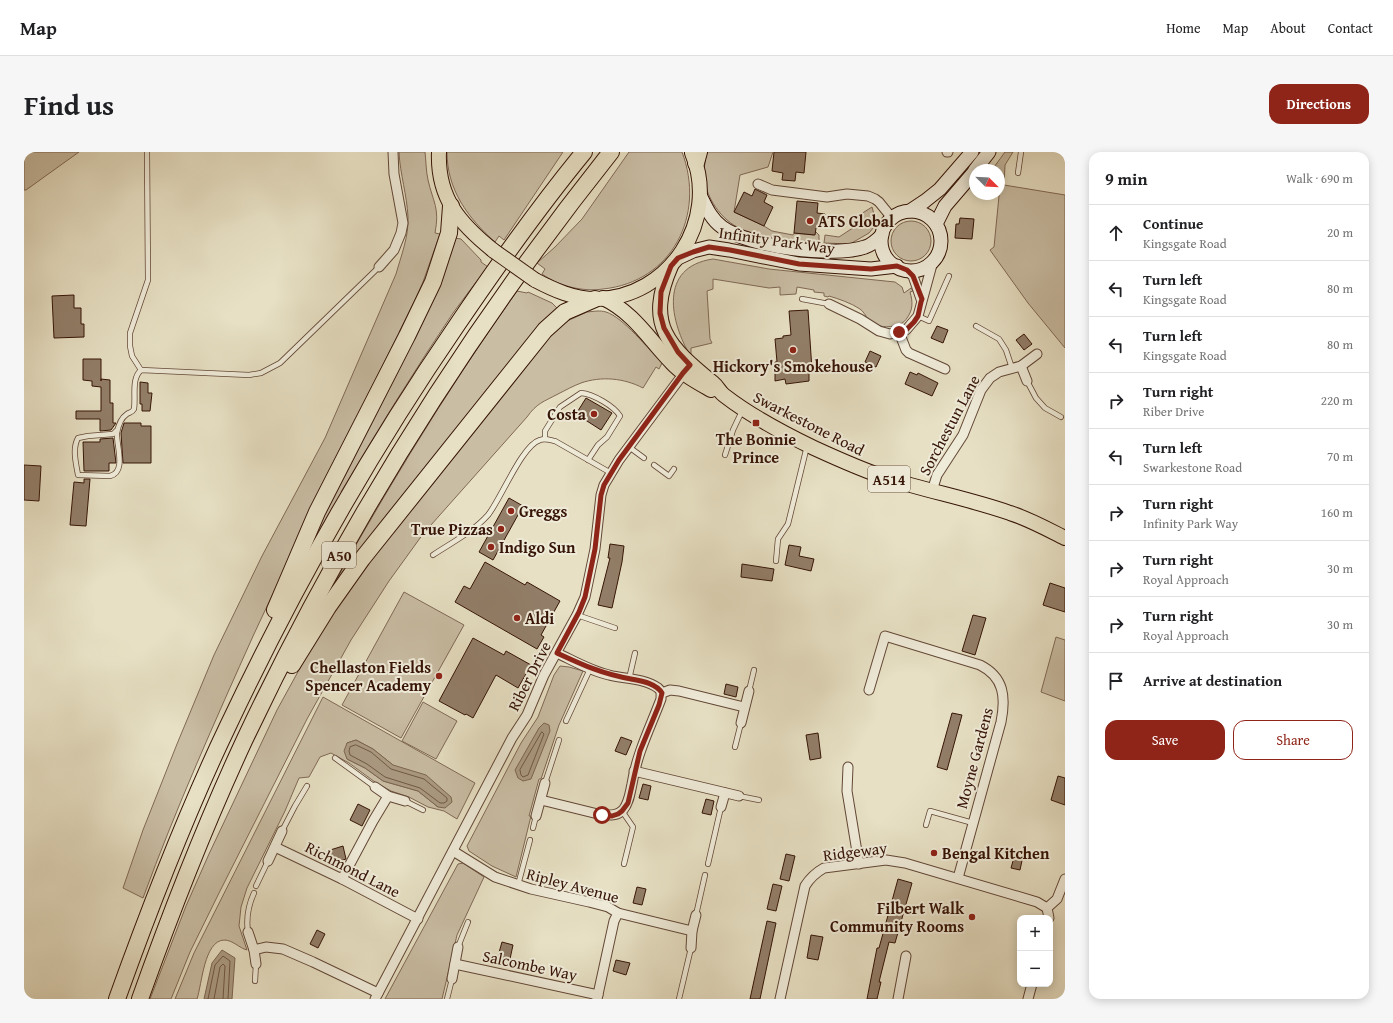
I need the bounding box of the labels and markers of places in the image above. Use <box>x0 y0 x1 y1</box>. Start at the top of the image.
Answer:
place label: ATS Global <box>818 209 894 233</box>
marker: ATS Global <box>805 216 815 226</box>
marker: Hickory's Smokehouse <box>788 345 798 355</box>
place label: Hickory's Smokehouse <box>713 354 873 378</box>
place label: Costa <box>547 402 587 426</box>
marker: Costa <box>589 409 599 419</box>
marker: The Bonnie Prince <box>751 418 761 428</box>
place label: The Bonnie Prince <box>716 427 796 469</box>
place label: Greggs <box>519 499 568 523</box>
marker: Greggs <box>506 506 516 516</box>
place label: True Pizzas <box>411 517 493 541</box>
marker: True Pizzas <box>496 524 506 534</box>
place label: Indigo Sun <box>499 535 576 559</box>
marker: Indigo Sun <box>486 542 496 552</box>
place label: Aldi <box>525 606 554 630</box>
marker: Aldi <box>512 613 522 623</box>
place label: Chellaston Fields Spencer Academy <box>305 655 432 697</box>
marker: Chellaston Fields Spencer Academy <box>434 671 444 681</box>
place label: Bengal Kitchen <box>942 841 1050 865</box>
marker: Bengal Kitchen <box>929 848 939 858</box>
place label: Filbert Walk Community Rooms <box>830 896 965 938</box>
marker: Filbert Walk Community Rooms <box>967 912 977 922</box>

